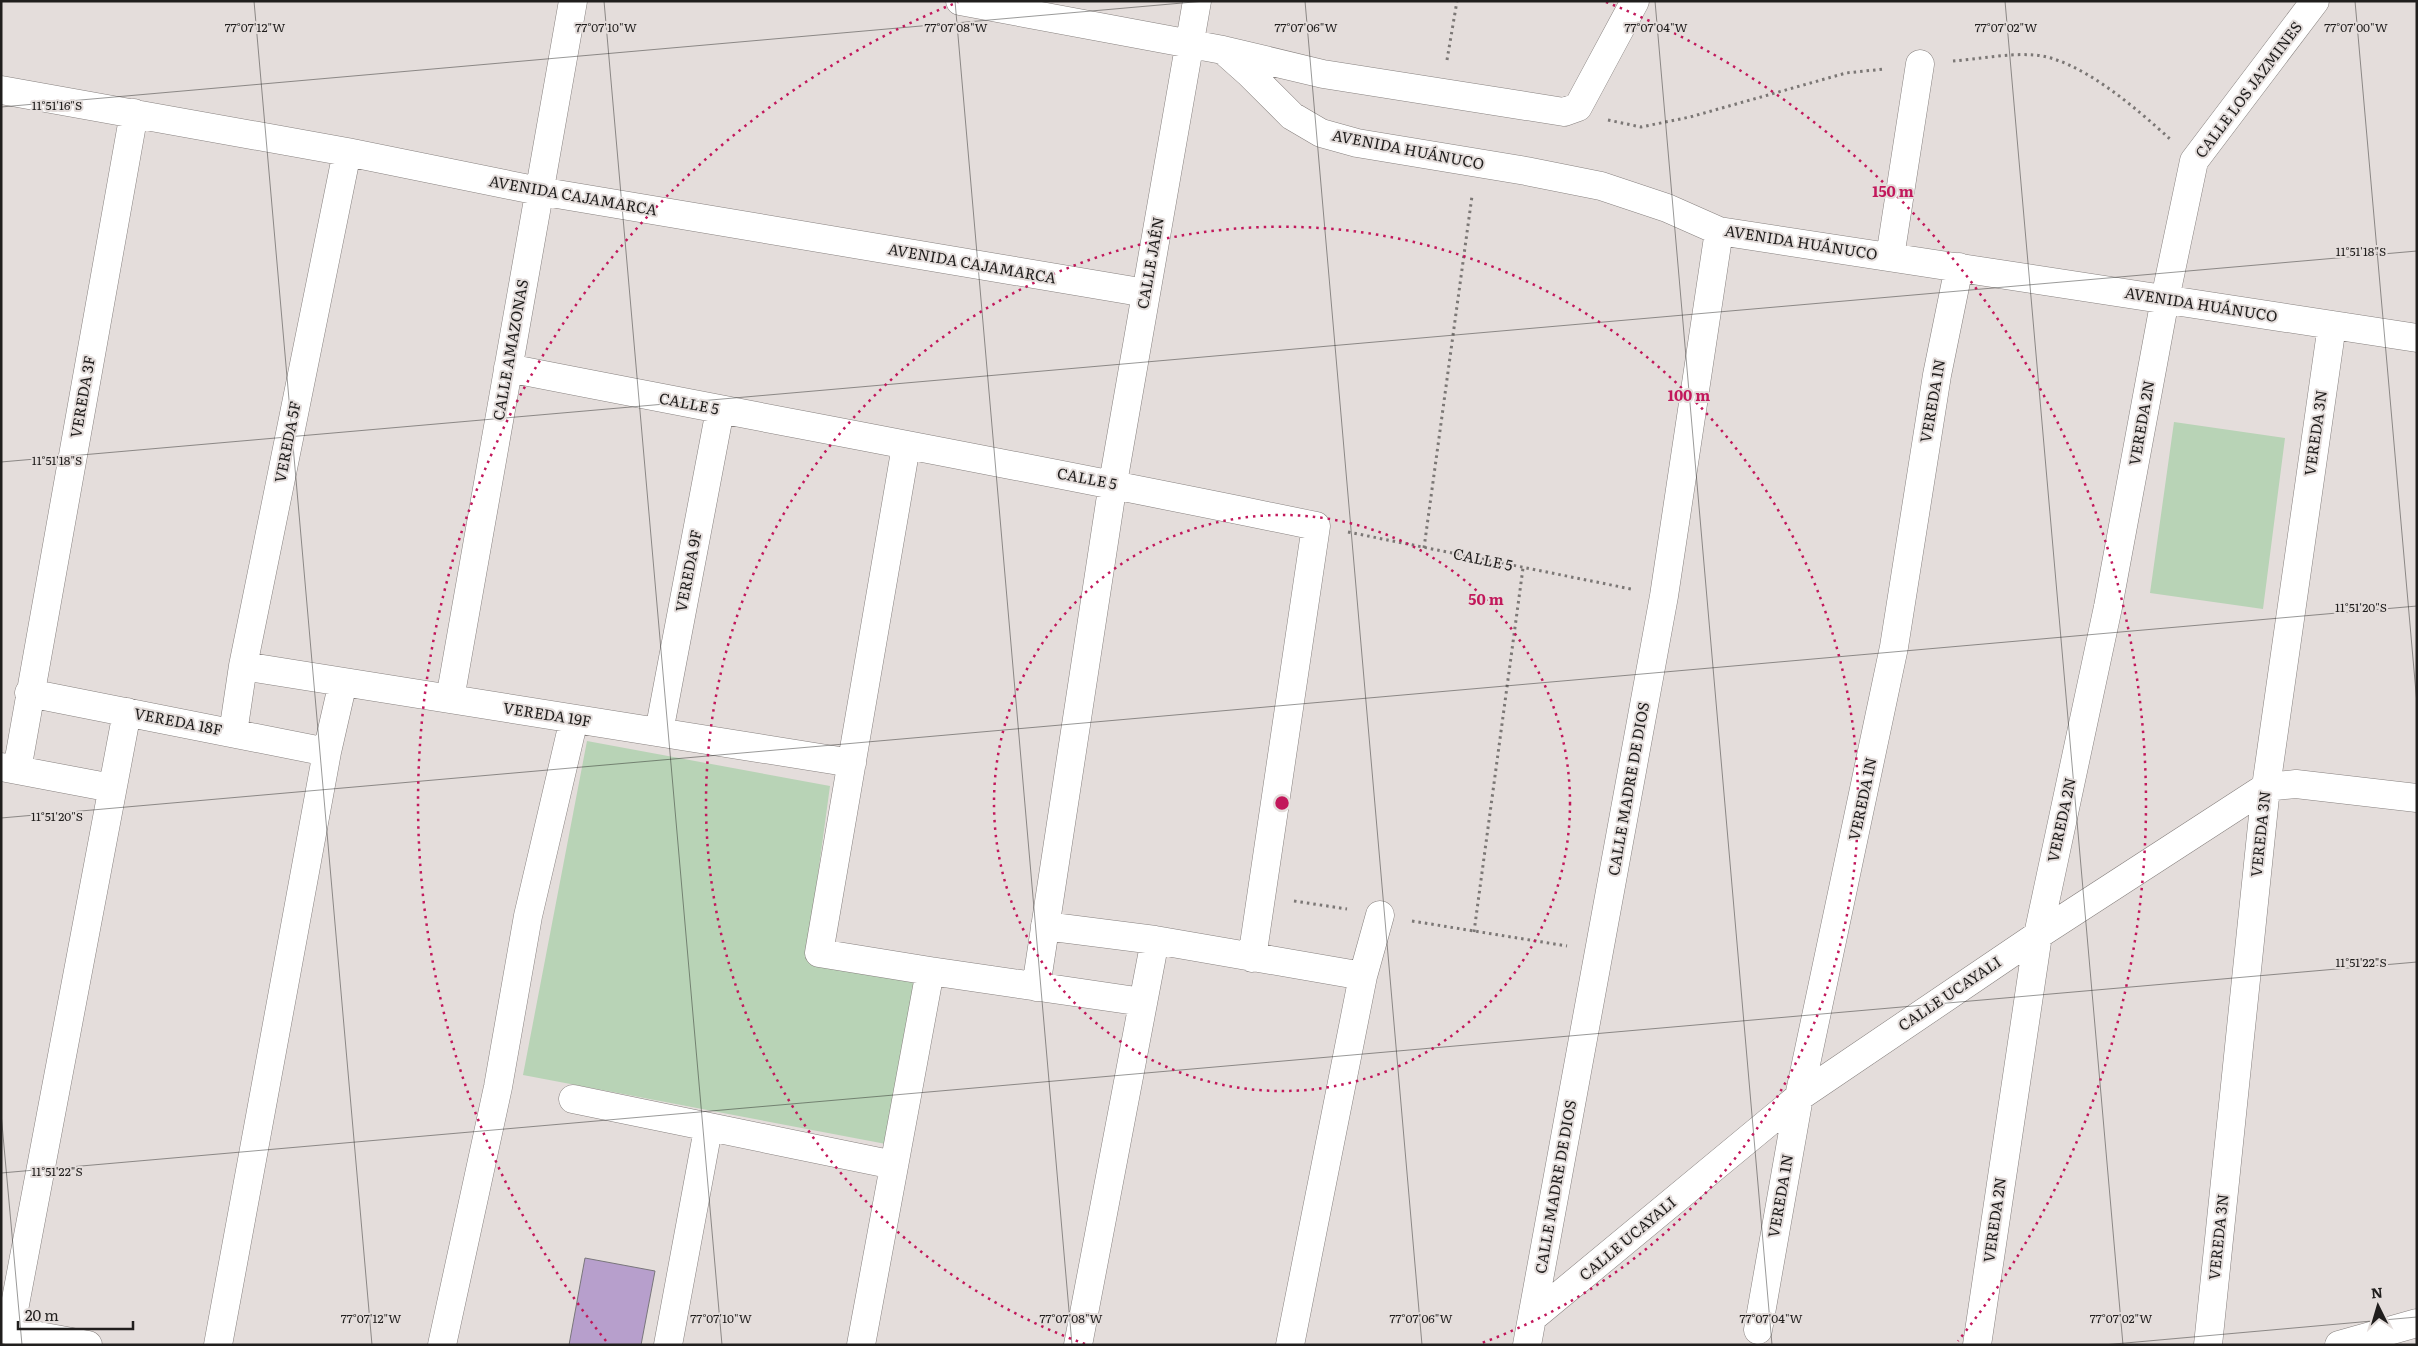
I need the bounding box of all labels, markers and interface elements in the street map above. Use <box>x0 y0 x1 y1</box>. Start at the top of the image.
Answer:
street label: CALLE LOS JAZMINES <box>2189 16 2307 162</box>
text: 77°07'12"W <box>225 18 285 36</box>
text: 77°07'10"W <box>575 18 637 36</box>
text: 77°07'08"W <box>924 18 988 36</box>
text: 77°07'06"W <box>1274 18 1338 36</box>
text: 77°07'04"W <box>1624 18 1688 36</box>
text: 77°07'02"W <box>1975 18 2037 36</box>
text: 77°07'00"W <box>2324 18 2388 36</box>
text: 11°51'16"S <box>32 96 82 114</box>
street label: AVENIDA HUÁNUCO <box>1330 123 1486 175</box>
street label: AVENIDA CAJAMARCA <box>487 168 659 221</box>
text: 150 m <box>1872 179 1914 202</box>
street label: CALLE JAÉN <box>1130 215 1169 311</box>
street label: AVENIDA HUÁNUCO <box>1723 218 1879 265</box>
street label: AVENIDA CAJAMARCA <box>886 236 1058 289</box>
text: 11°51'18"S <box>2336 242 2386 260</box>
street label: CALLE AMAZONAS <box>486 277 533 422</box>
street label: AVENIDA HUÁNUCO <box>2123 280 2279 327</box>
street label: VEREDA 3F <box>63 354 100 440</box>
street label: VEREDA 1N <box>1913 357 1950 444</box>
street label: VEREDA 2N <box>2122 378 2159 467</box>
text: 100 m <box>1668 383 1710 406</box>
street label: CALLE 5 <box>657 385 722 420</box>
street label: VEREDA 3N <box>2297 388 2332 477</box>
street label: VEREDA 5F <box>267 399 306 484</box>
text: 11°51'18"S <box>32 451 82 469</box>
street label: CALLE 5 <box>1055 460 1120 495</box>
street label: VEREDA 9F <box>668 528 707 614</box>
street label: CALLE 5 <box>1451 541 1516 576</box>
text: 50 m <box>1468 587 1504 610</box>
text: 11°51'20"S <box>2335 598 2387 616</box>
street label: VEREDA 19F <box>501 695 593 732</box>
street label: CALLE MADRE DE DIOS <box>1601 700 1654 877</box>
street label: VEREDA 18F <box>132 701 224 740</box>
street label: VEREDA 1N <box>1842 755 1882 842</box>
street label: VEREDA 2N <box>2040 775 2081 864</box>
street label: VEREDA 3N <box>2244 790 2275 878</box>
centre of rings <box>1273 794 1291 812</box>
text: 11°51'20"S <box>31 807 83 825</box>
street label: CALLE UCAYALI <box>1893 950 2006 1036</box>
text: 11°51'22"S <box>2335 953 2387 971</box>
street label: CALLE MADRE DE DIOS <box>1528 1098 1581 1275</box>
street label: VEREDA 1N <box>1761 1152 1798 1239</box>
text: 11°51'22"S <box>31 1162 83 1180</box>
street label: VEREDA 2N <box>1976 1176 2011 1264</box>
street label: CALLE UCAYALI <box>1574 1190 1681 1285</box>
street label: VEREDA 3N <box>2202 1193 2233 1281</box>
north arrow <box>2353 1281 2403 1331</box>
text: N <box>2370 1282 2384 1303</box>
scale bar <box>18 1298 132 1330</box>
text: 20 m <box>25 1303 59 1326</box>
text: 77°07'12"W <box>341 1309 401 1327</box>
text: 77°07'10"W <box>690 1309 752 1327</box>
text: 77°07'08"W <box>1039 1309 1103 1327</box>
text: 77°07'06"W <box>1389 1309 1453 1327</box>
text: 77°07'04"W <box>1739 1309 1803 1327</box>
text: 77°07'02"W <box>2090 1309 2152 1327</box>

